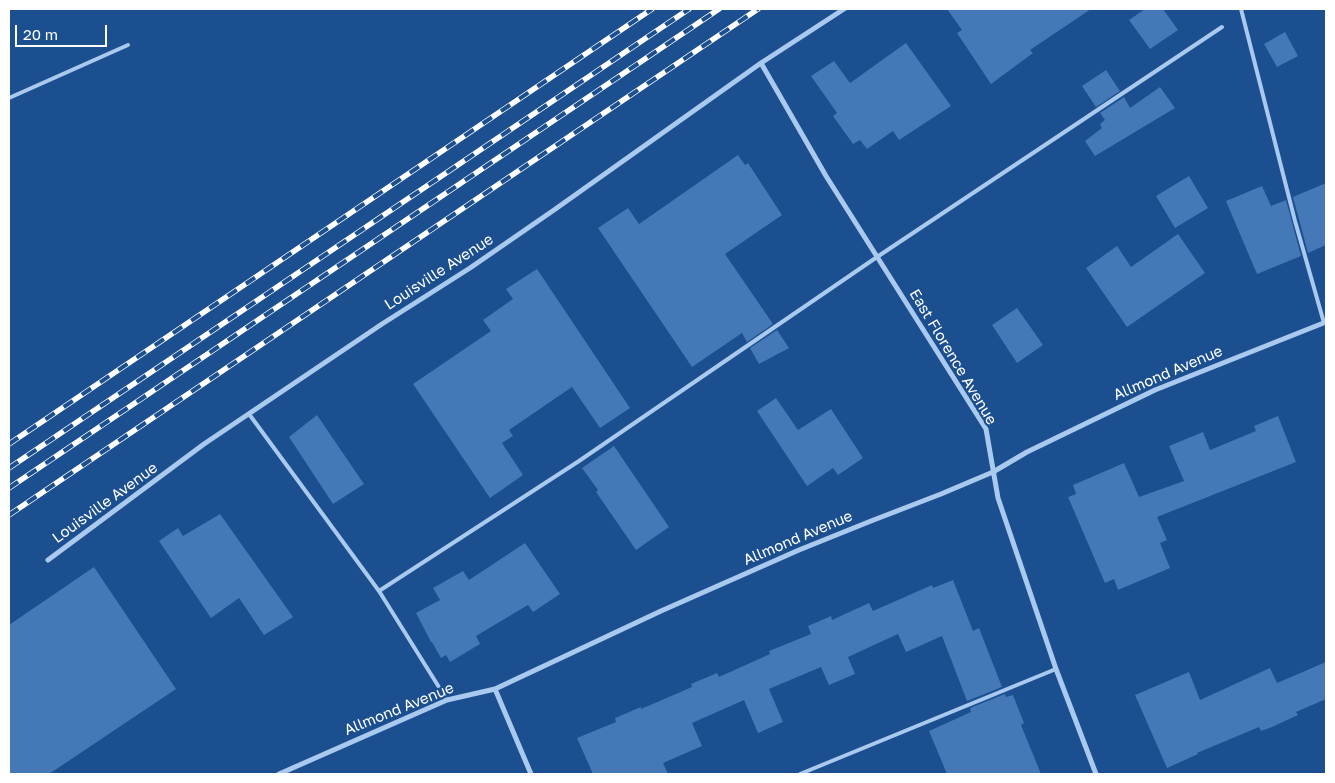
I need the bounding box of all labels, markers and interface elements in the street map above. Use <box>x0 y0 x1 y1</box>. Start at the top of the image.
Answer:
scale bar <box>18 15 110 47</box>
text: 20 m <box>23 25 58 43</box>
street label: Louisville Avenue <box>381 230 497 314</box>
street label: East Florence Avenue <box>905 286 1001 428</box>
street label: Allmond Avenue <box>1111 342 1225 404</box>
street label: Louisville Avenue <box>49 459 161 547</box>
street label: Allmond Avenue <box>741 507 855 569</box>
street label: Allmond Avenue <box>341 679 457 739</box>

